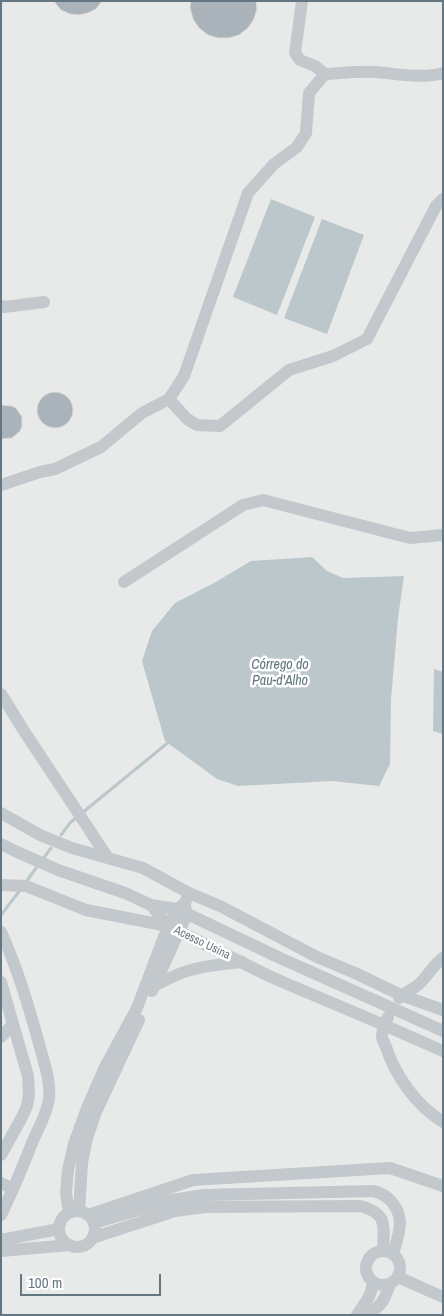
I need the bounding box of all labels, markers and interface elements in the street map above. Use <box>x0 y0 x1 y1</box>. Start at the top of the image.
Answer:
water label: Córrego do Pau-d'Alho <box>251 657 309 690</box>
street label: Acesso Usina <box>172 923 232 963</box>
scale bar <box>22 1264 164 1296</box>
text: 100 m <box>28 1272 62 1293</box>

